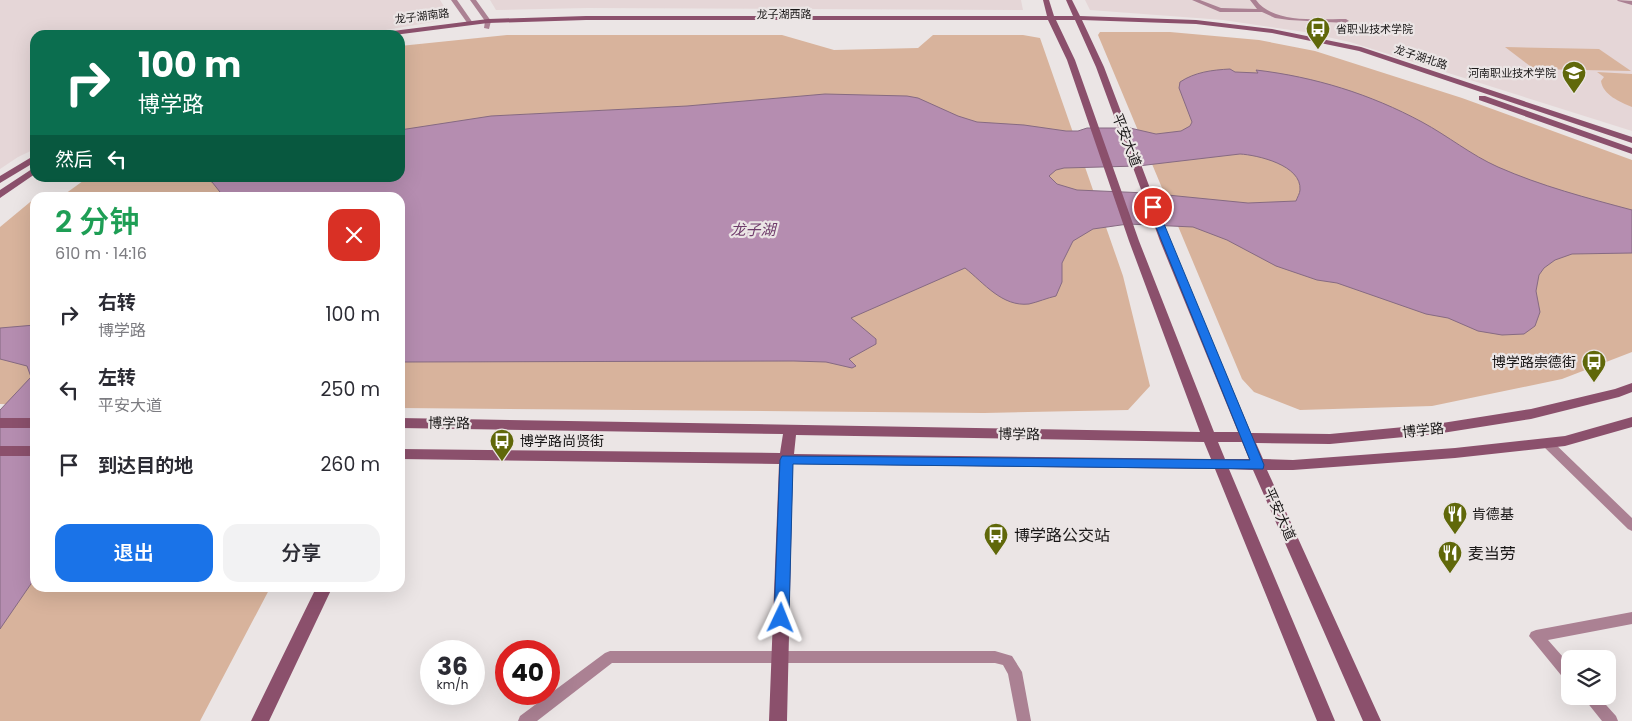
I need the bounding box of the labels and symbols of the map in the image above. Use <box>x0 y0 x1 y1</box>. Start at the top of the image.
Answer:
street label: 龙子湖南路 <box>394 5 450 27</box>
street label: 龙子湖西路 <box>757 6 812 22</box>
bus stop icon: 省职业技术学院 <box>1305 16 1331 50</box>
place label: 省职业技术学院 <box>1336 21 1413 37</box>
street label: 龙子湖北路 <box>1392 41 1450 73</box>
school or university icon: 河南职业技术学院 <box>1561 60 1587 94</box>
place label: 河南职业技术学院 <box>1468 65 1556 81</box>
street label: 平安大道 <box>1108 110 1146 170</box>
pin <box>1132 186 1174 228</box>
water label: 龙子湖 <box>730 219 777 240</box>
bus stop icon: 博学路崇德街 <box>1581 349 1607 383</box>
place label: 博学路崇德街 <box>1492 352 1576 372</box>
street label: 博学路 <box>428 413 470 433</box>
street label: 博学路 <box>1401 418 1445 442</box>
street label: 博学路 <box>998 424 1040 444</box>
bus stop icon: 博学路尚贤街 <box>489 428 515 462</box>
place label: 博学路尚贤街 <box>520 431 604 451</box>
street label: 平安大道 <box>1259 484 1301 544</box>
restaurant icon: 肯德基 <box>1442 501 1468 535</box>
place label: 肯德基 <box>1472 504 1514 524</box>
bus stop icon: 博学路公交站 <box>983 522 1009 556</box>
place label: 博学路公交站 <box>1014 524 1110 547</box>
restaurant icon: 麦当劳 <box>1437 540 1463 574</box>
place label: 麦当劳 <box>1468 542 1516 565</box>
position arrow <box>754 591 806 643</box>
speed limit sign: 40 <box>495 640 560 705</box>

